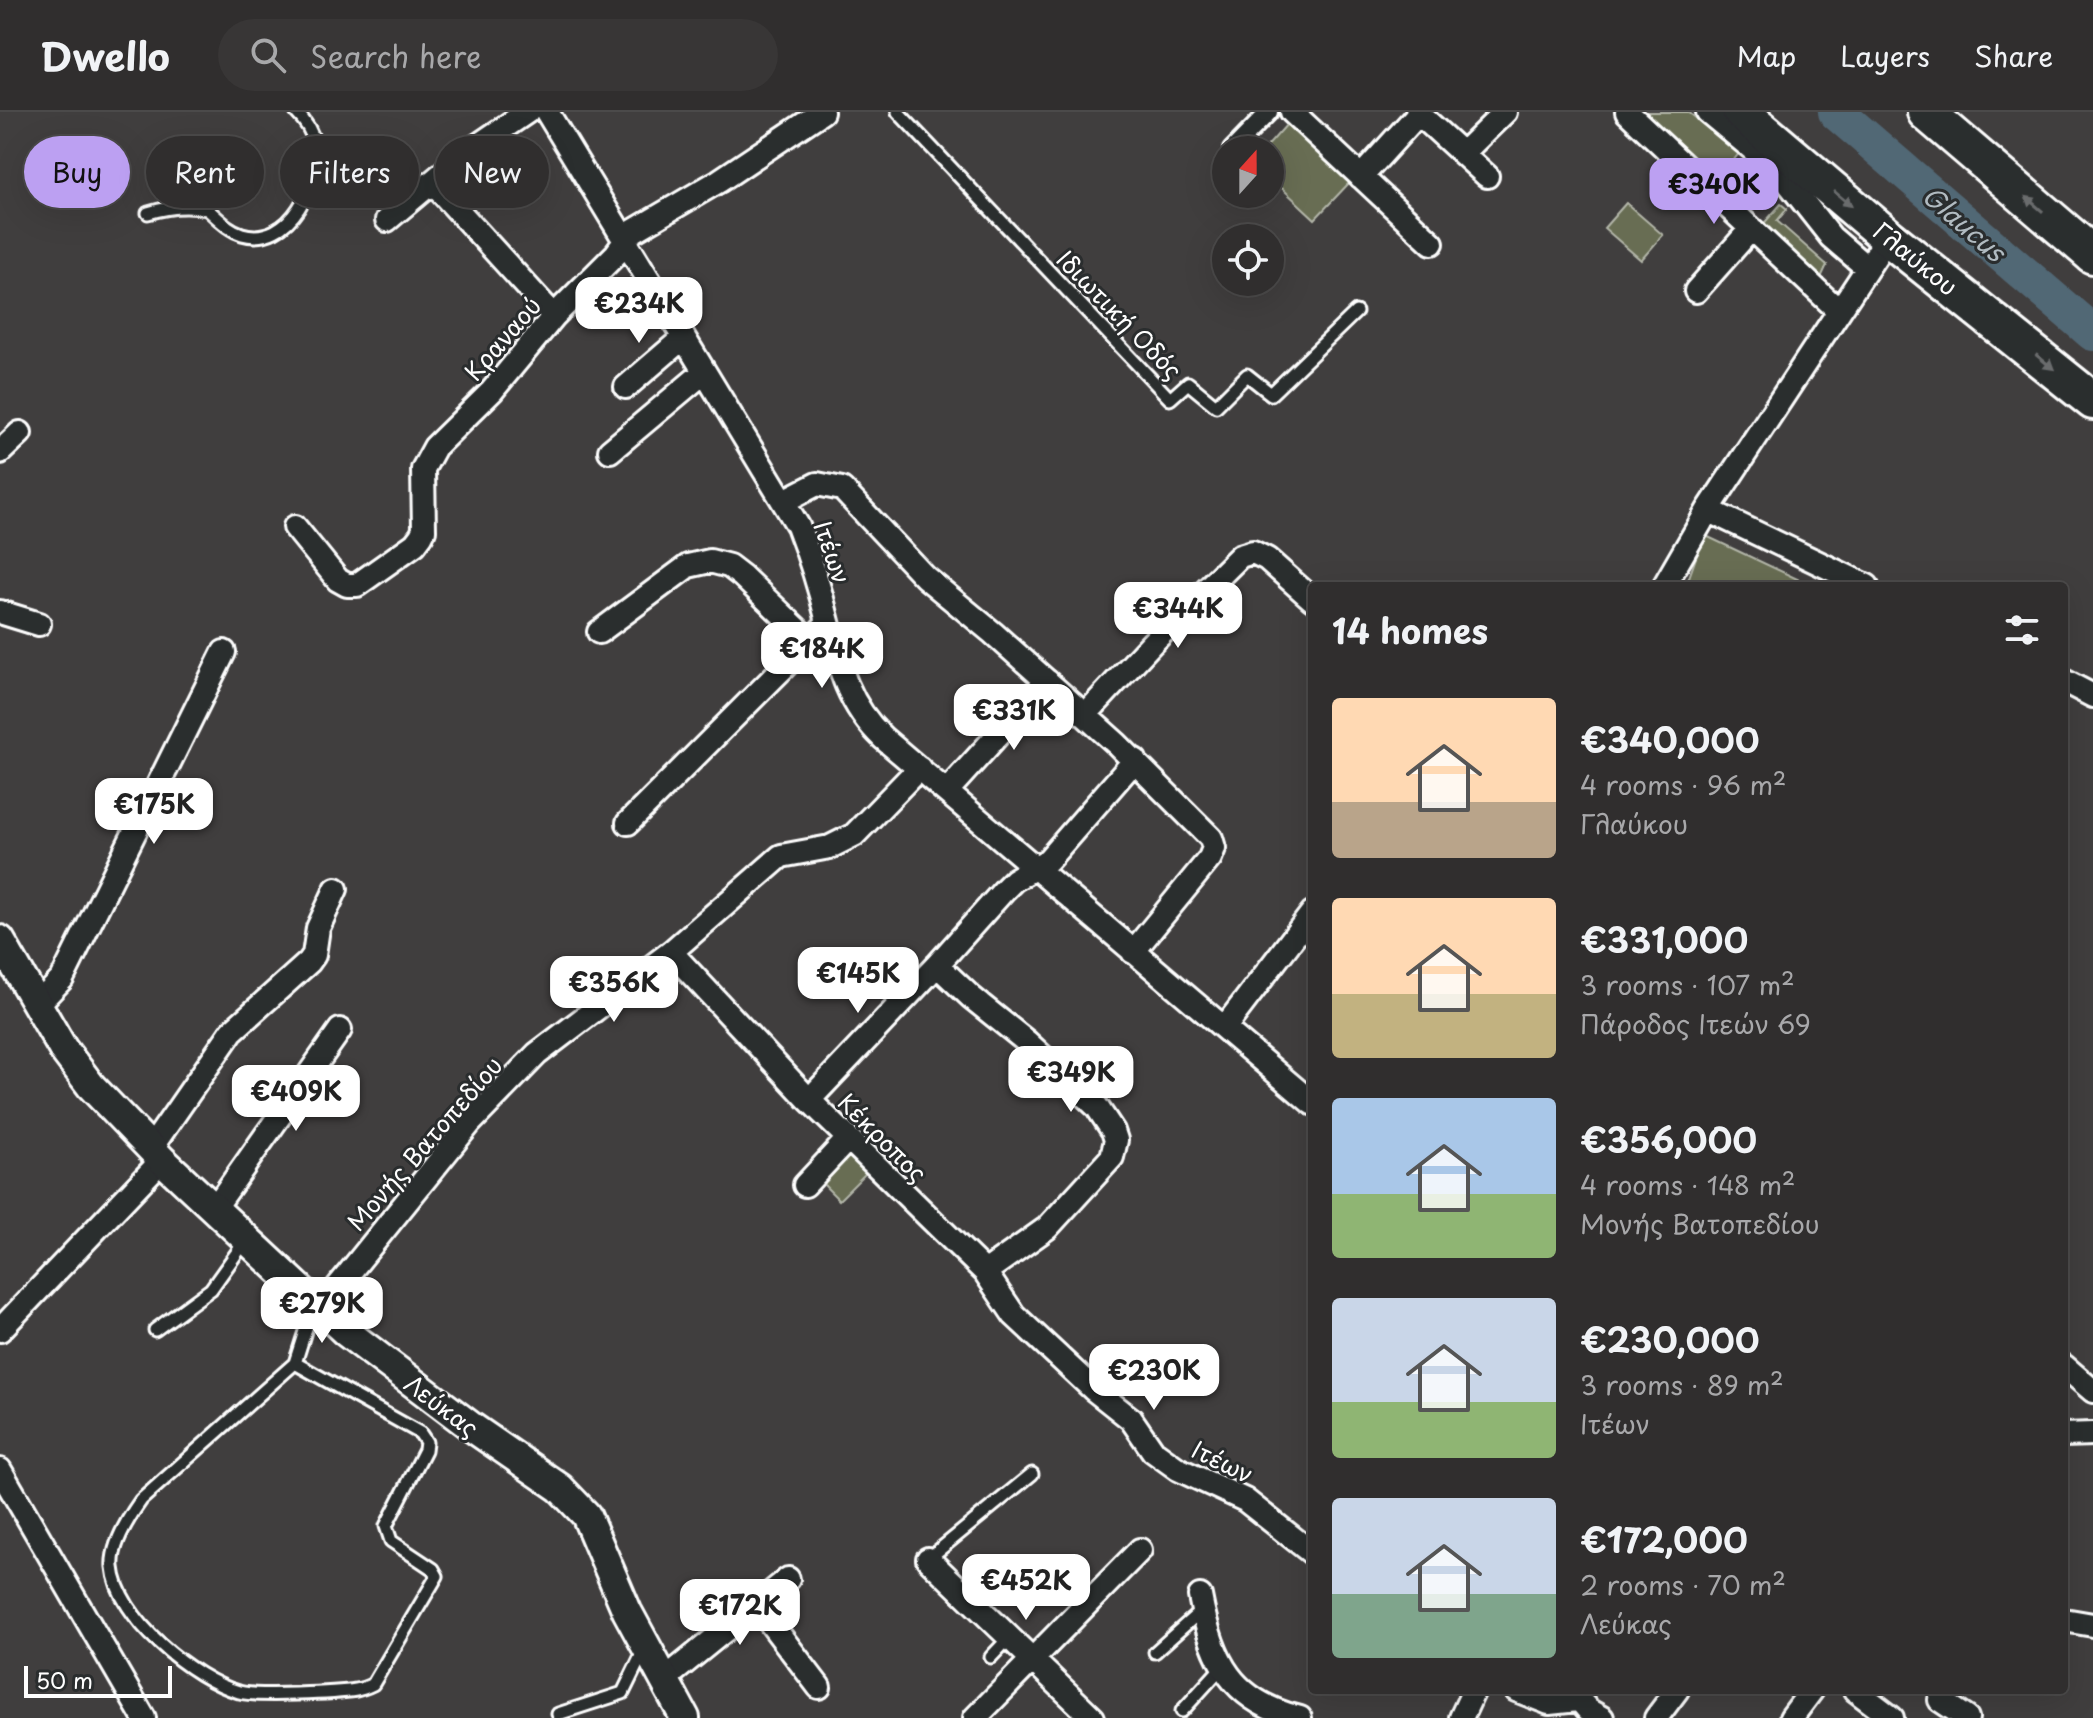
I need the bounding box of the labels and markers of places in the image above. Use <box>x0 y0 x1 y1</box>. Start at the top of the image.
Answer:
pin: €340K <box>1658 158 1770 226</box>
pin: €234K <box>583 277 695 345</box>
pin: €344K <box>1122 582 1234 650</box>
pin: €184K <box>766 622 878 690</box>
pin: €331K <box>958 684 1070 752</box>
pin: €175K <box>98 778 210 846</box>
pin: €145K <box>802 947 914 1015</box>
pin: €356K <box>558 956 670 1024</box>
pin: €349K <box>1015 1046 1127 1114</box>
pin: €409K <box>240 1065 352 1133</box>
pin: €279K <box>266 1277 378 1345</box>
pin: €230K <box>1098 1344 1210 1412</box>
pin: €452K <box>970 1554 1082 1622</box>
pin: €172K <box>684 1579 796 1647</box>

